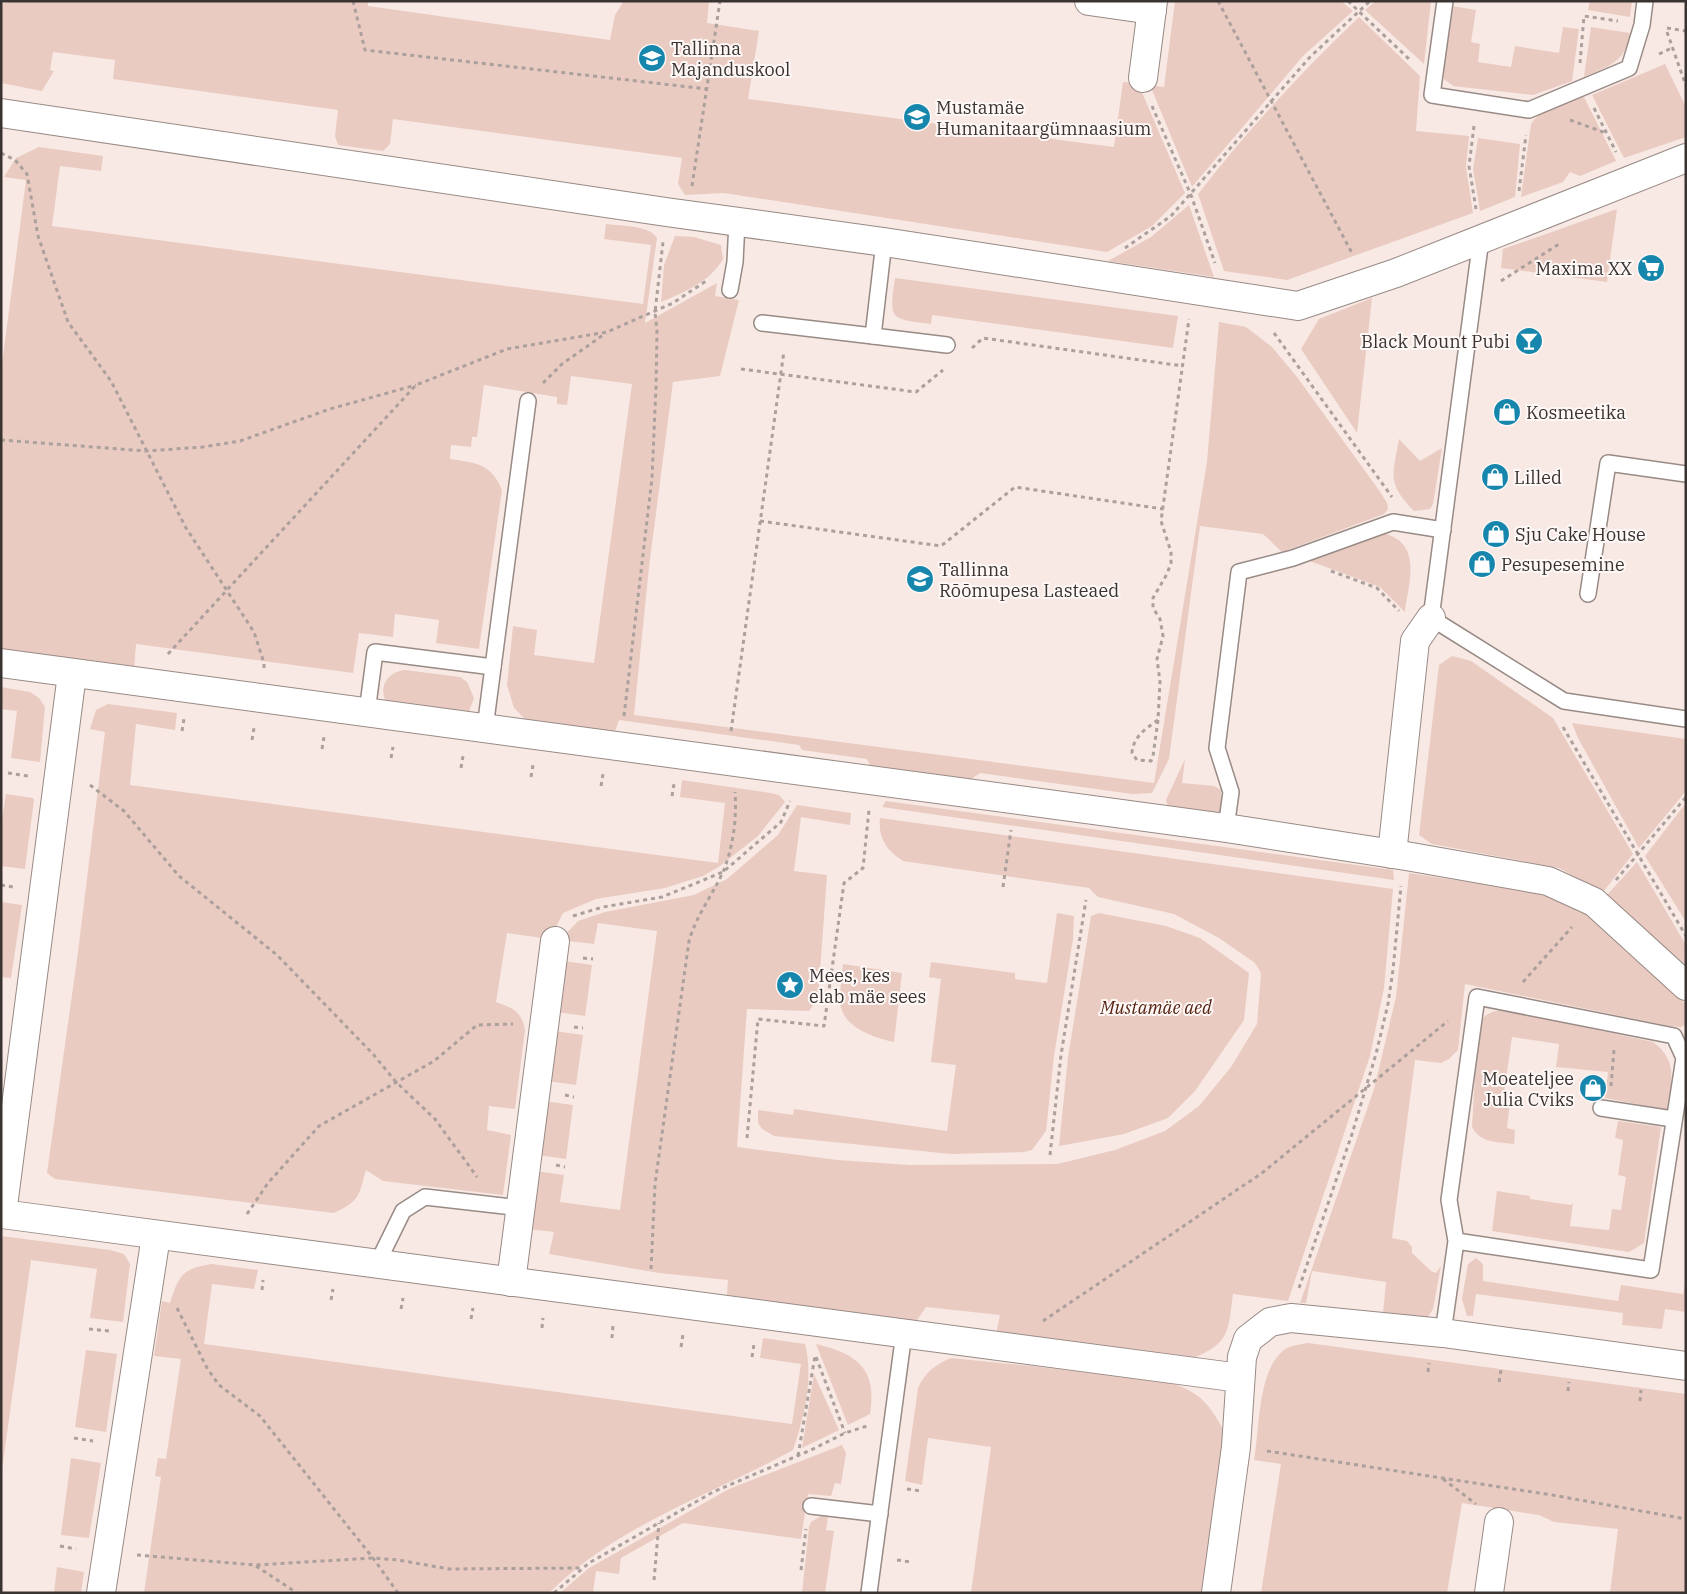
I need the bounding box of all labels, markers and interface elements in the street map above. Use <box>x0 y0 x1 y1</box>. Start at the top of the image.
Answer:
place label: Tallinna Majanduskool <box>671 37 790 81</box>
school or university icon: Tallinna Majanduskool <box>637 43 667 73</box>
place label: Mustamäe Humanitaargümnaasium <box>936 96 1151 140</box>
school or university icon: Mustamäe Humanitaargümnaasium <box>902 102 932 132</box>
supermarket icon: Maxima XX <box>1636 253 1666 283</box>
place label: Maxima XX <box>1535 257 1632 280</box>
bar icon: Black Mount Pubi <box>1514 326 1544 356</box>
place label: Black Mount Pubi <box>1361 330 1510 353</box>
shop icon: Kosmeetika <box>1492 397 1522 427</box>
place label: Kosmeetika <box>1526 401 1626 424</box>
shop icon: Lilled <box>1480 462 1510 492</box>
place label: Lilled <box>1514 466 1562 489</box>
shop icon: Sju Cake House <box>1481 519 1511 549</box>
place label: Sju Cake House <box>1515 523 1646 546</box>
shop icon: Pesupesemine <box>1467 549 1497 579</box>
place label: Pesupesemine <box>1501 553 1625 576</box>
place label: Tallinna Rõõmupesa Lasteaed <box>939 558 1119 602</box>
school or university icon: Tallinna Rõõmupesa Lasteaed <box>905 564 935 594</box>
place label: Mees, kes elab mäe sees <box>809 964 926 1008</box>
place icon: Mees, kes elab mäe sees <box>775 970 805 1000</box>
park label: Mustamäe aed <box>1099 996 1212 1019</box>
place label: Moeateljee Julia Cviks <box>1482 1067 1574 1111</box>
shop icon: Moeateljee Julia Cviks <box>1578 1073 1608 1103</box>

